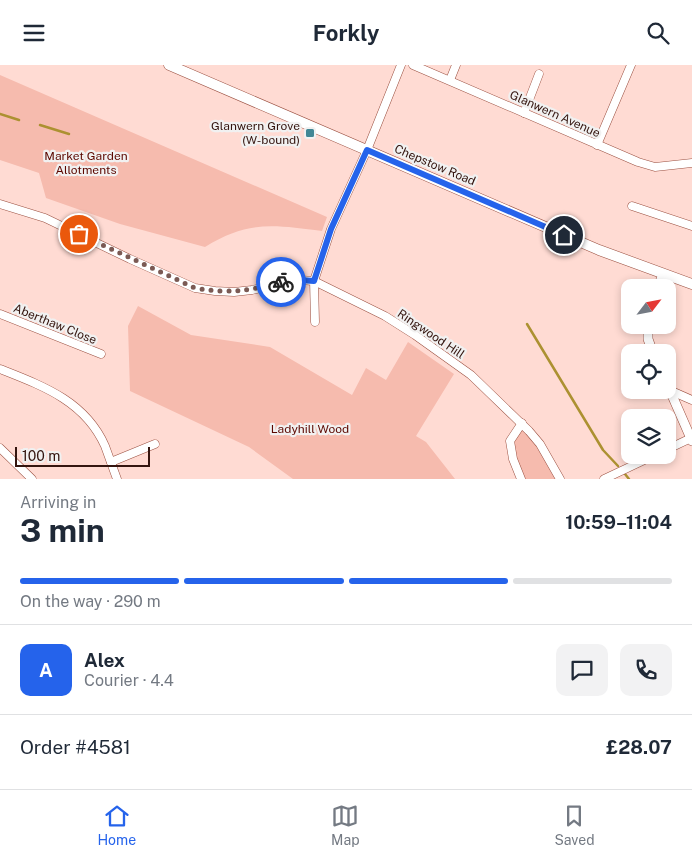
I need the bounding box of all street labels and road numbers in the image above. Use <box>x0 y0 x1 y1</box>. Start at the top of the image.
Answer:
street label: Glanwern Avenue <box>508 88 603 140</box>
street label: Chepstow Road <box>392 142 478 188</box>
street label: Aberthaw Close <box>11 301 99 347</box>
street label: Ringwood Hill <box>395 306 467 362</box>

